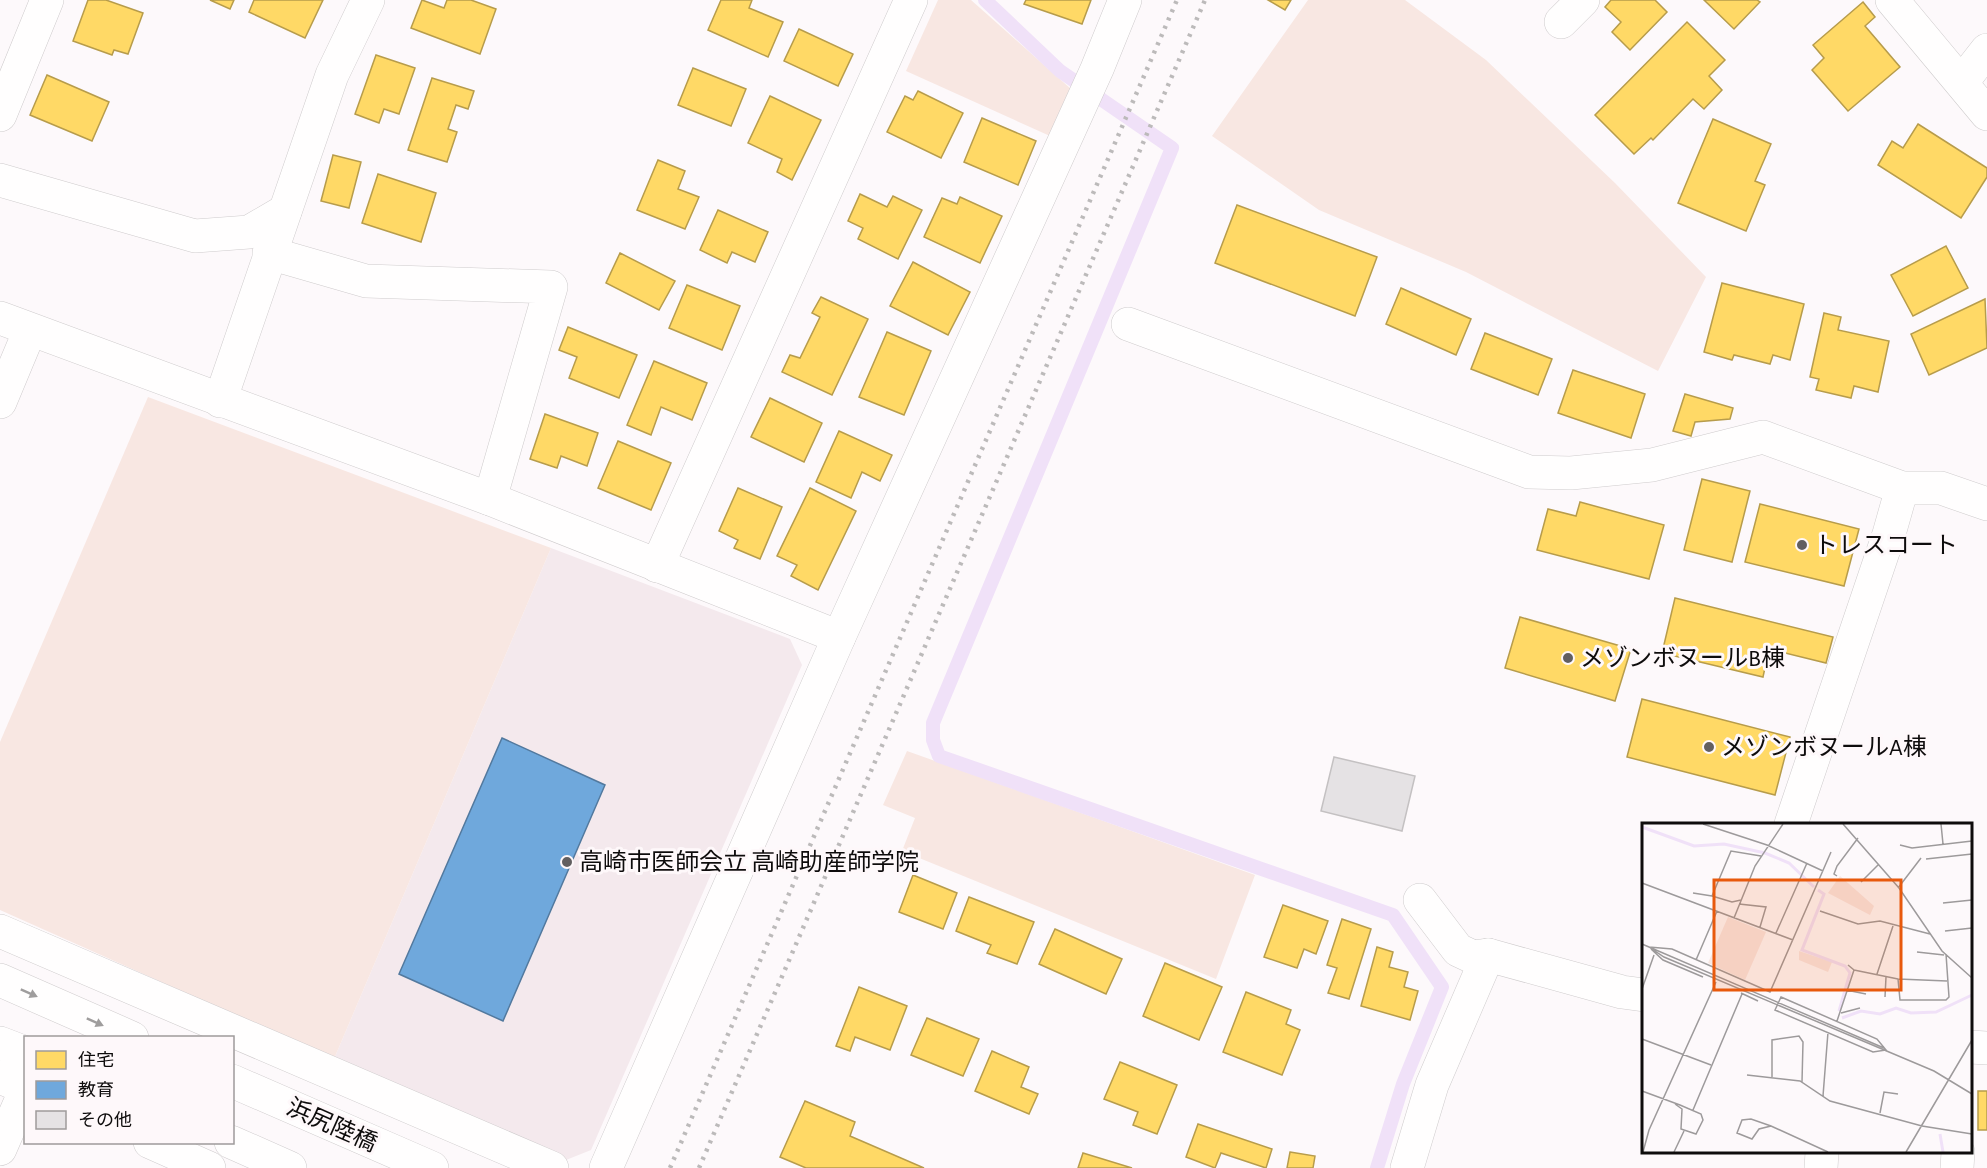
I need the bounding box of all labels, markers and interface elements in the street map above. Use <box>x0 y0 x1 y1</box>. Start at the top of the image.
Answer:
place label: トレスコート <box>1814 534 1958 558</box>
marker: トレスコート <box>1795 538 1809 552</box>
place label: メゾンボヌールB棟 <box>1580 645 1785 671</box>
marker: メゾンボヌールB棟 <box>1561 651 1575 665</box>
place label: メゾンボヌールA棟 <box>1721 734 1927 760</box>
marker: メゾンボヌールA棟 <box>1702 740 1716 754</box>
inset map <box>1642 823 1972 1153</box>
place label: 高崎市医師会立 高崎助産師学院 <box>579 849 919 875</box>
marker: 高崎市医師会立 高崎助産師学院 <box>560 855 574 869</box>
one-way arrow <box>21 988 39 998</box>
one-way arrow <box>86 1017 104 1027</box>
legend <box>24 1036 234 1144</box>
text: 住宅 <box>78 1051 114 1070</box>
text: 教育 <box>78 1080 114 1100</box>
street label: 浜尻陸橋 <box>283 1094 381 1156</box>
text: その他 <box>78 1111 132 1130</box>

